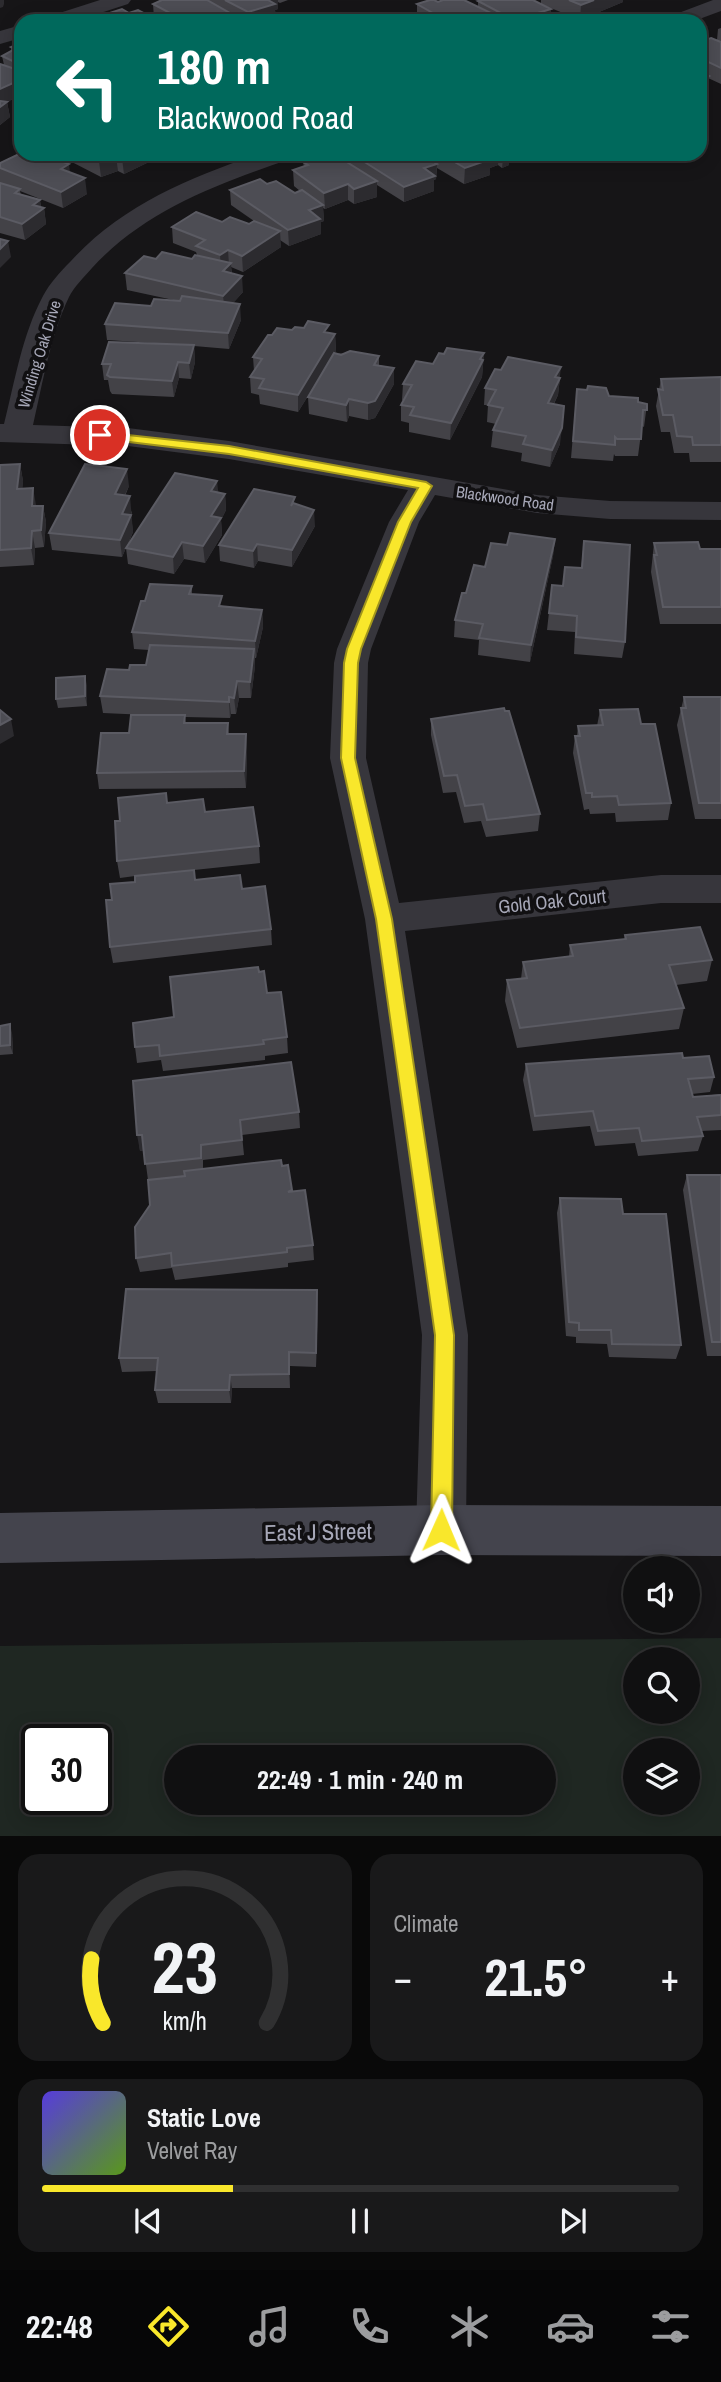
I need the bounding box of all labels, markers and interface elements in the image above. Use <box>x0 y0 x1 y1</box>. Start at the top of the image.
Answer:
text: 180 m <box>157 33 271 99</box>
icon: left <box>42 42 133 133</box>
text: Blackwood Road <box>157 96 354 139</box>
street label: Winding Oak Drive <box>12 297 66 411</box>
pin <box>70 405 130 465</box>
icon: arrive <box>81 416 119 454</box>
street label: Blackwood Road <box>455 480 555 516</box>
street label: Gold Oak Court <box>497 882 608 920</box>
position arrow <box>404 1493 478 1567</box>
street label: East J Street <box>264 1515 372 1548</box>
map controls <box>623 1556 700 1815</box>
button: sound <box>623 1556 700 1633</box>
button: search <box>623 1647 700 1724</box>
speed limit sign: 30 <box>21 1724 112 1815</box>
button: layers <box>623 1738 700 1815</box>
text: 22:49 · 1 min · 240 m <box>257 1762 463 1797</box>
text: Climate <box>394 1908 458 1939</box>
text: 23 <box>152 1919 218 2017</box>
text: 21.5° <box>484 1942 588 2012</box>
text: − <box>394 1952 412 2003</box>
text: + <box>661 1952 679 2003</box>
text: km/h <box>163 2004 207 2038</box>
text: Static Love <box>147 2100 261 2135</box>
text: Velvet Ray <box>147 2135 237 2166</box>
icon: previous <box>129 2202 167 2240</box>
icon: pause <box>341 2202 379 2240</box>
icon: next <box>554 2202 592 2240</box>
icon: directions <box>144 2302 193 2351</box>
icon: music <box>245 2302 294 2351</box>
icon: phone <box>345 2302 394 2351</box>
icon: climate <box>445 2302 494 2351</box>
icon: car <box>546 2302 595 2351</box>
icon: filters <box>646 2302 695 2351</box>
text: 22:48 <box>26 2305 93 2348</box>

